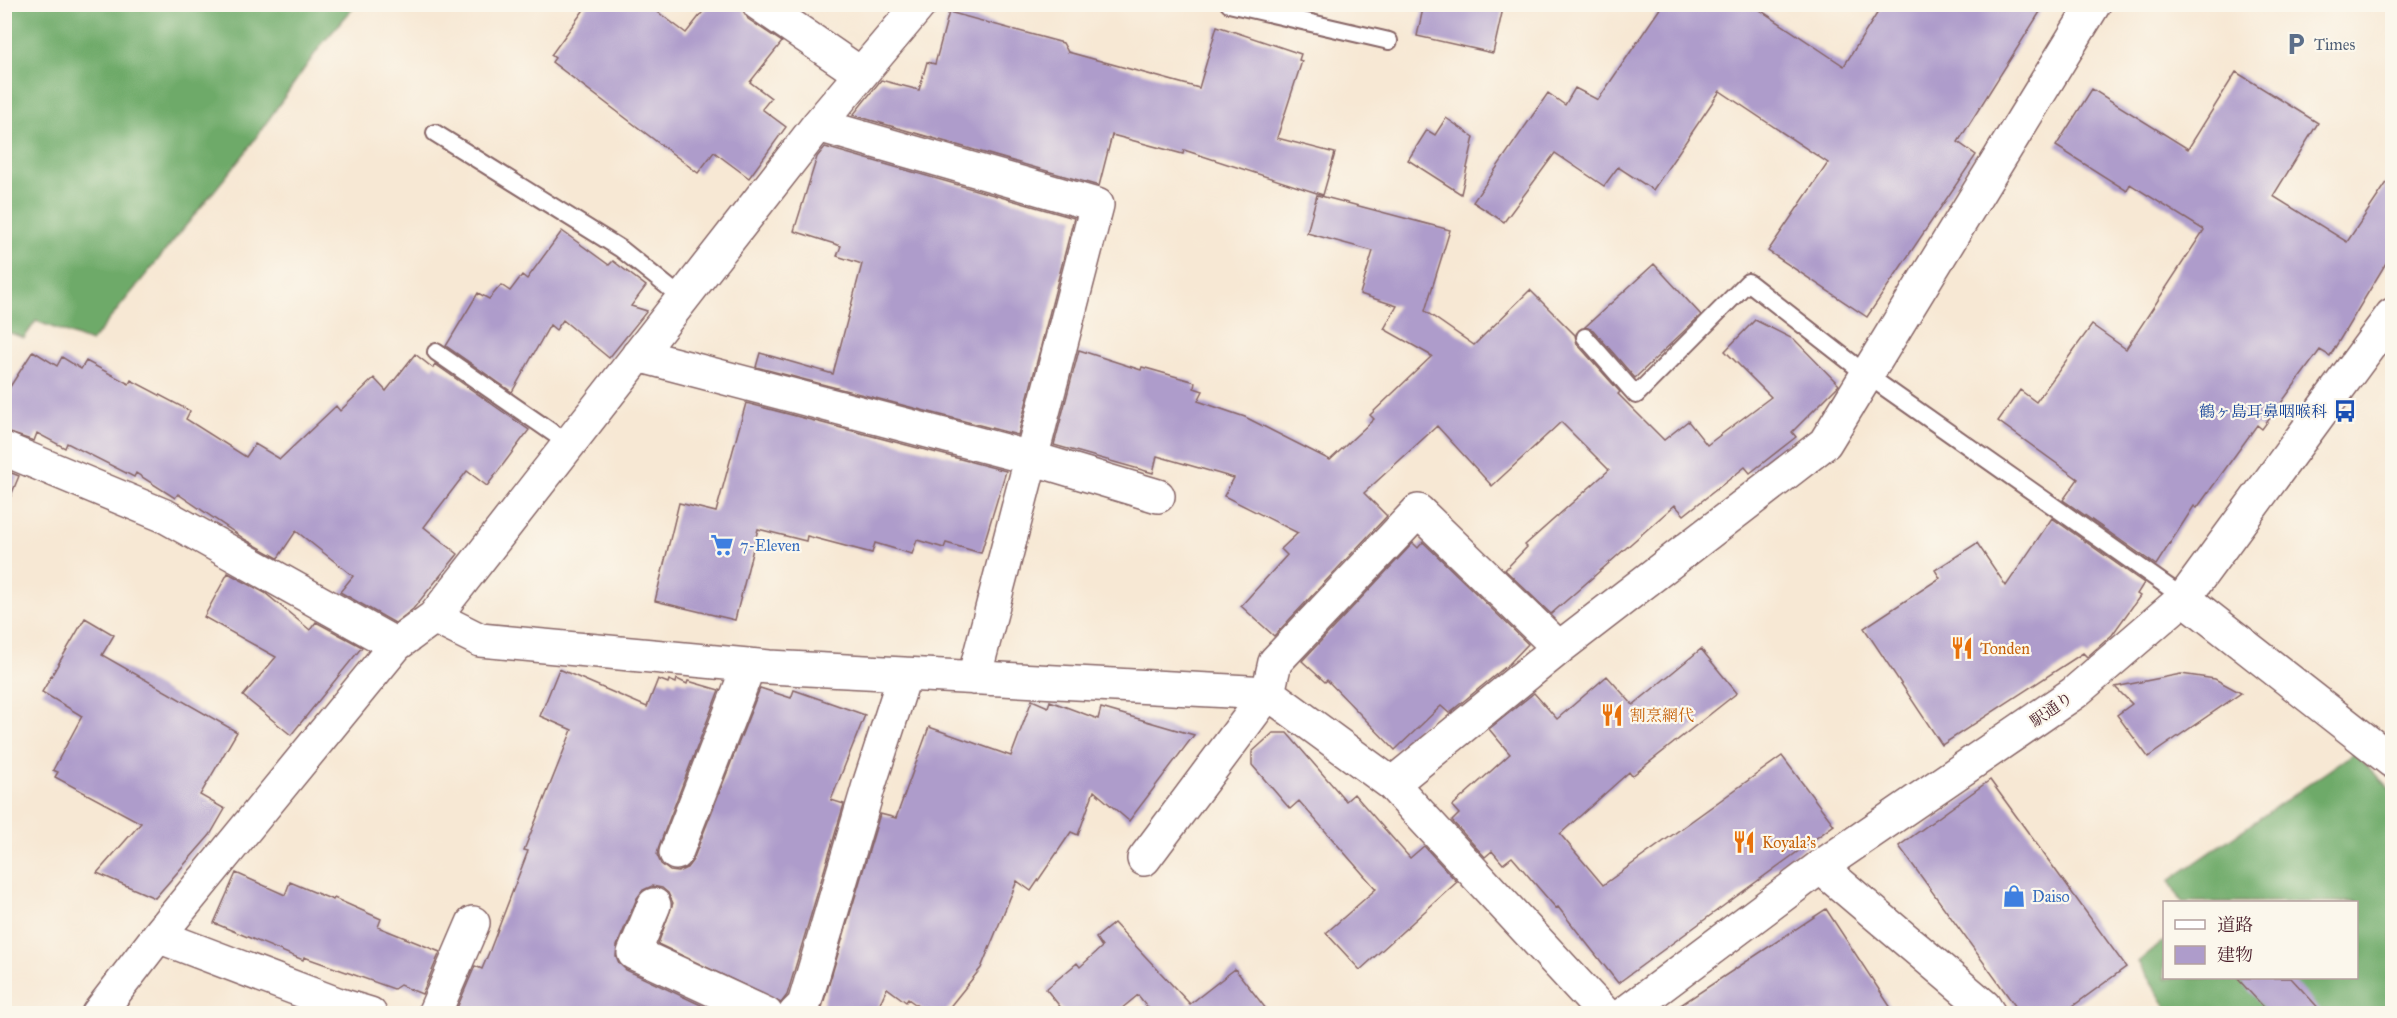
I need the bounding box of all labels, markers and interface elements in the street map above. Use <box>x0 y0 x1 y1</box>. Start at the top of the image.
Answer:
parking icon: Times <box>2283 31 2309 57</box>
place label: Times <box>2314 35 2355 54</box>
bus stop icon: 鶴ヶ島耳鼻咽喉科 <box>2332 398 2358 424</box>
place label: 鶴ヶ島耳鼻咽喉科 <box>2199 402 2327 421</box>
supermarket icon: 7-Eleven <box>709 532 735 558</box>
place label: 7-Eleven <box>740 536 801 555</box>
restaurant icon: Tonden <box>1949 635 1975 661</box>
place label: Tonden <box>1980 639 2030 658</box>
street label: 駅通り <box>2026 688 2076 731</box>
restaurant icon: 割烹網代 <box>1599 702 1625 728</box>
place label: 割烹網代 <box>1630 706 1694 725</box>
restaurant icon: Koyala's <box>1731 829 1757 855</box>
place label: Koyala's <box>1762 833 1816 852</box>
shop icon: Daiso <box>2001 883 2027 909</box>
place label: Daiso <box>2032 887 2070 906</box>
legend <box>2163 901 2358 979</box>
text: 道路 <box>2217 914 2253 936</box>
text: 建物 <box>2217 944 2253 966</box>

